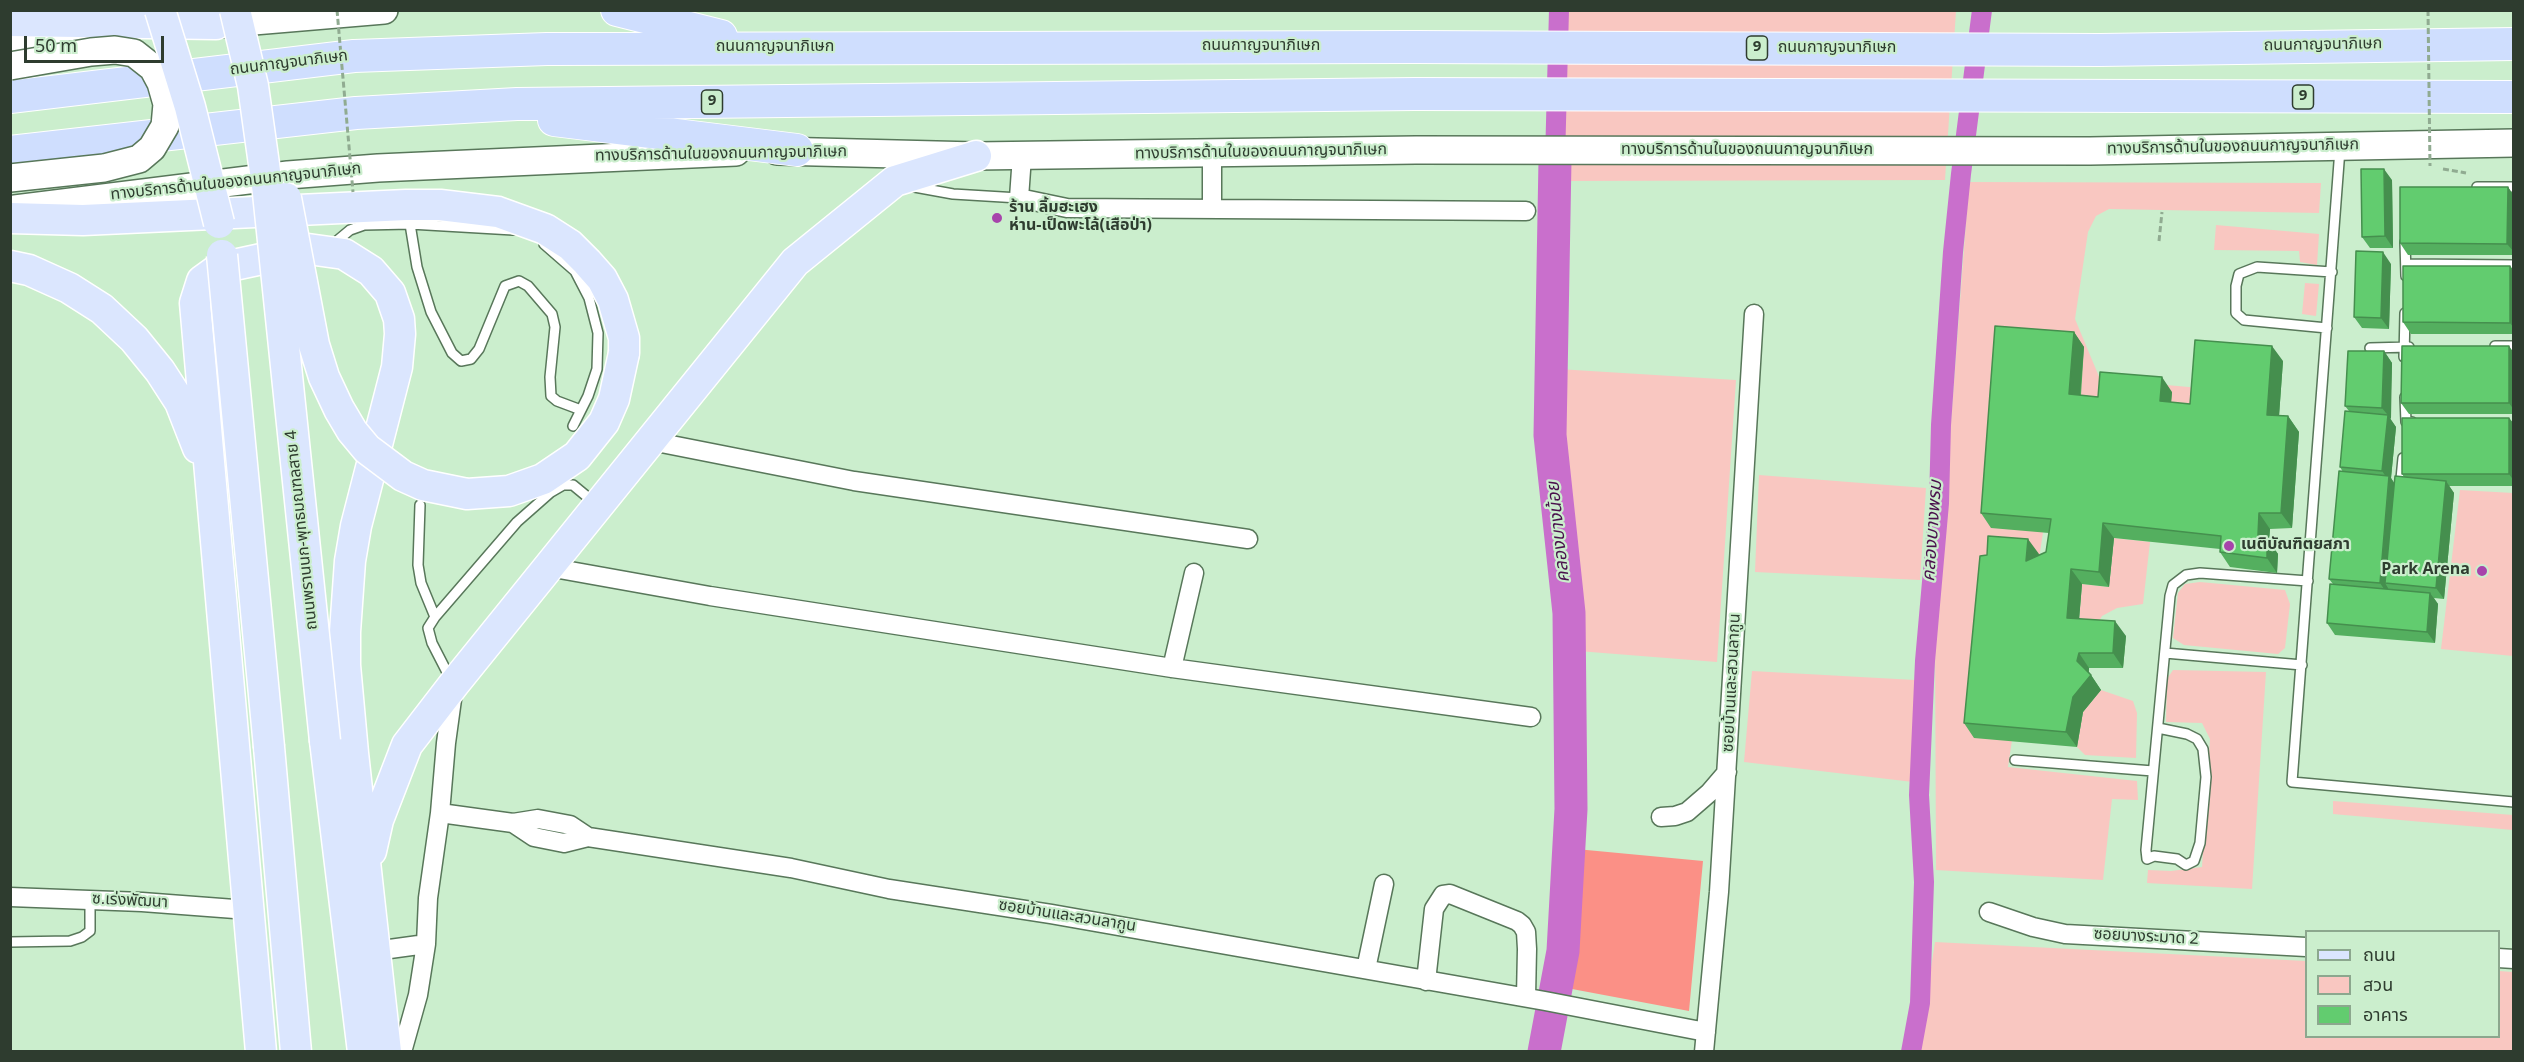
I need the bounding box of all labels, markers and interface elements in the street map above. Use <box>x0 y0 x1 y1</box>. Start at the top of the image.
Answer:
scale bar <box>27 24 166 62</box>
text: 50 m <box>35 33 77 60</box>
street label: ถนนกาญจนาภิเษก <box>2263 35 2383 57</box>
road number: 9 <box>1746 36 1768 60</box>
street label: ถนนกาญจนาภิเษก <box>1202 37 1320 57</box>
street label: ถนนกาญจนาภิเษก <box>716 38 834 58</box>
street label: ถนนกาญจนาภิเษก <box>1778 39 1896 59</box>
street label: ถนนกาญจนาภิเษก <box>229 47 349 81</box>
road number: 9 <box>2292 85 2314 109</box>
road number: 9 <box>702 90 722 114</box>
street label: ทางบริการด้านในของถนนกาญจนาภิเษก <box>2107 136 2359 160</box>
street label: ทางบริการด้านในของถนนกาญจนาภิเษก <box>1135 141 1387 165</box>
street label: ทางบริการด้านในของถนนกาญจนาภิเษก <box>1621 141 1873 161</box>
street label: ทางบริการด้านในของถนนกาญจนาภิเษก <box>595 143 847 167</box>
street label: ทางบริการด้านในของถนนกาญจนาภิเษก <box>110 160 362 206</box>
place label: ร้าน ลิ้มฮะเฮง ห่าน-เป็ดพะโล้(เสือป่า) <box>1009 199 1152 237</box>
marker: ร้าน ลิ้มฮะเฮง ห่าน-เป็ดพะโล้(เสือป่า) <box>990 211 1004 225</box>
street label: ถนนพรานนก-พุทธมณฑลสาย 4 <box>283 429 323 631</box>
water label: คลองบางพรม <box>1920 480 1948 582</box>
water label: คลองบางน้อย <box>1544 481 1576 583</box>
place label: เนติบัณฑิตยสภา <box>2241 536 2350 556</box>
marker: เนติบัณฑิตยสภา <box>2222 539 2236 553</box>
place label: Park Arena <box>2381 561 2470 581</box>
marker: Park Arena <box>2475 564 2489 578</box>
street label: ซอยบ้านและสวนลากูน <box>1720 613 1746 753</box>
street label: ซ.เร่งพัฒนา <box>92 890 168 914</box>
street label: ซอยบ้านและสวนลากูน <box>997 897 1137 937</box>
street label: ซอยบางระมาด 2 <box>2093 926 2199 950</box>
legend <box>2305 930 2500 1038</box>
text: ถนน <box>2363 942 2396 969</box>
text: สวน <box>2363 972 2393 999</box>
text: อาคาร <box>2363 1002 2408 1029</box>

